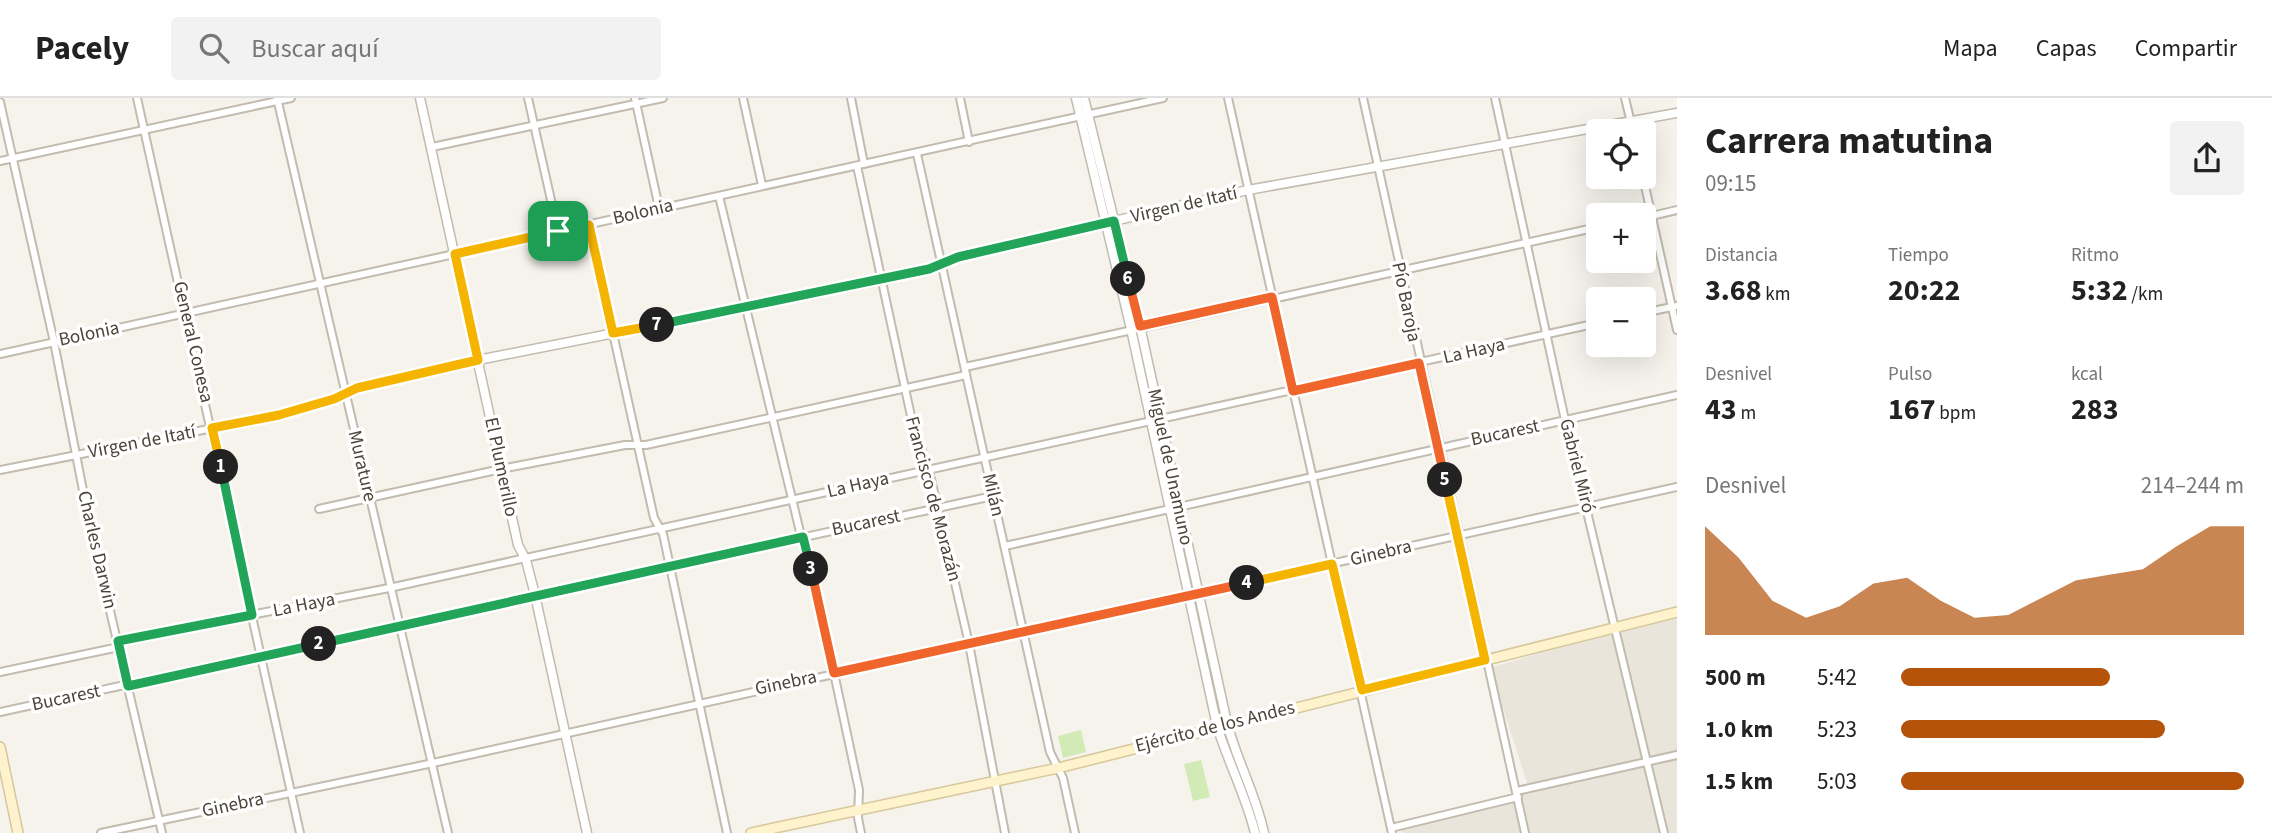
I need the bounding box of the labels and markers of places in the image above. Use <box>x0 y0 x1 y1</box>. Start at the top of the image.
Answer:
pin <box>528 201 588 261</box>
pin: 6 <box>1110 262 1146 296</box>
pin: 7 <box>640 308 674 342</box>
pin: 1 <box>204 450 238 484</box>
pin: 5 <box>1428 462 1462 498</box>
pin: 3 <box>794 552 828 587</box>
pin: 4 <box>1230 566 1264 601</box>
pin: 2 <box>302 626 336 662</box>

